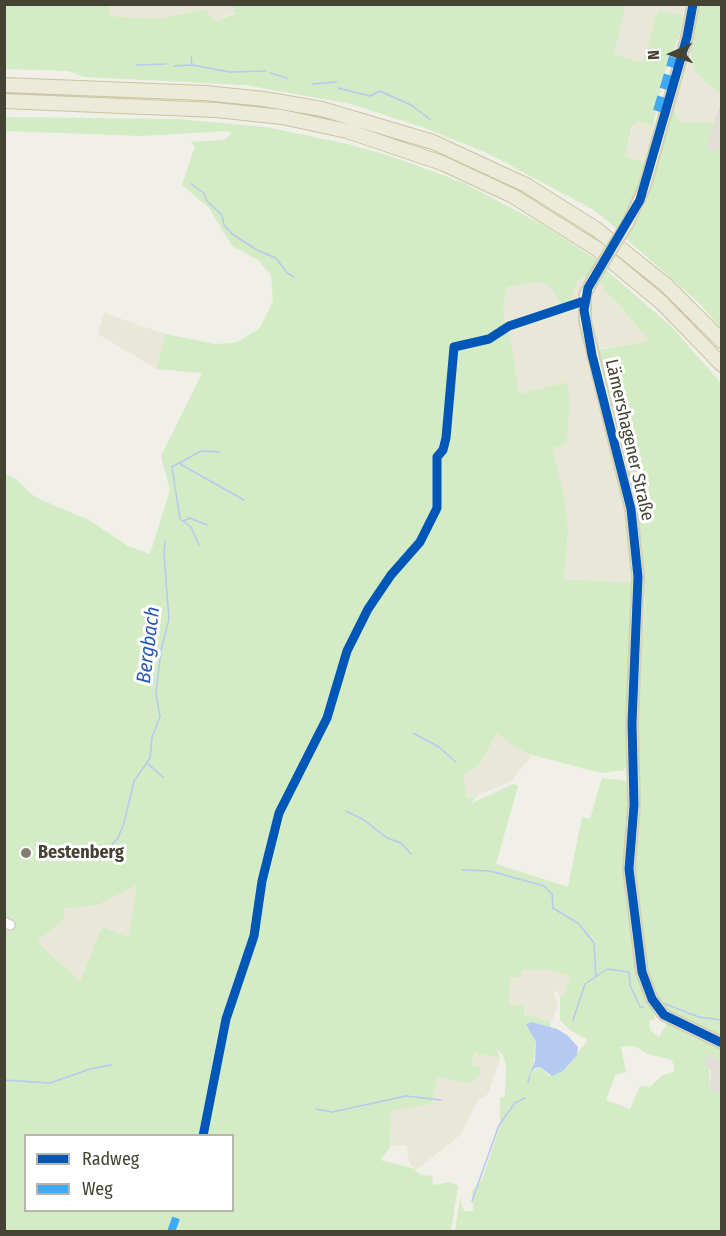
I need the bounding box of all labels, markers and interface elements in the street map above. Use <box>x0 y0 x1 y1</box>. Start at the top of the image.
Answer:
north arrow <box>642 24 702 84</box>
text: N <box>644 50 663 60</box>
street label: Lämershagener Straße <box>600 357 658 523</box>
water label: Bergbach <box>132 605 166 685</box>
place label: Bestenberg <box>38 842 124 864</box>
marker: Bestenberg <box>19 846 33 860</box>
legend <box>24 1134 234 1212</box>
text: Radweg <box>82 1148 139 1170</box>
text: Weg <box>82 1178 113 1200</box>

